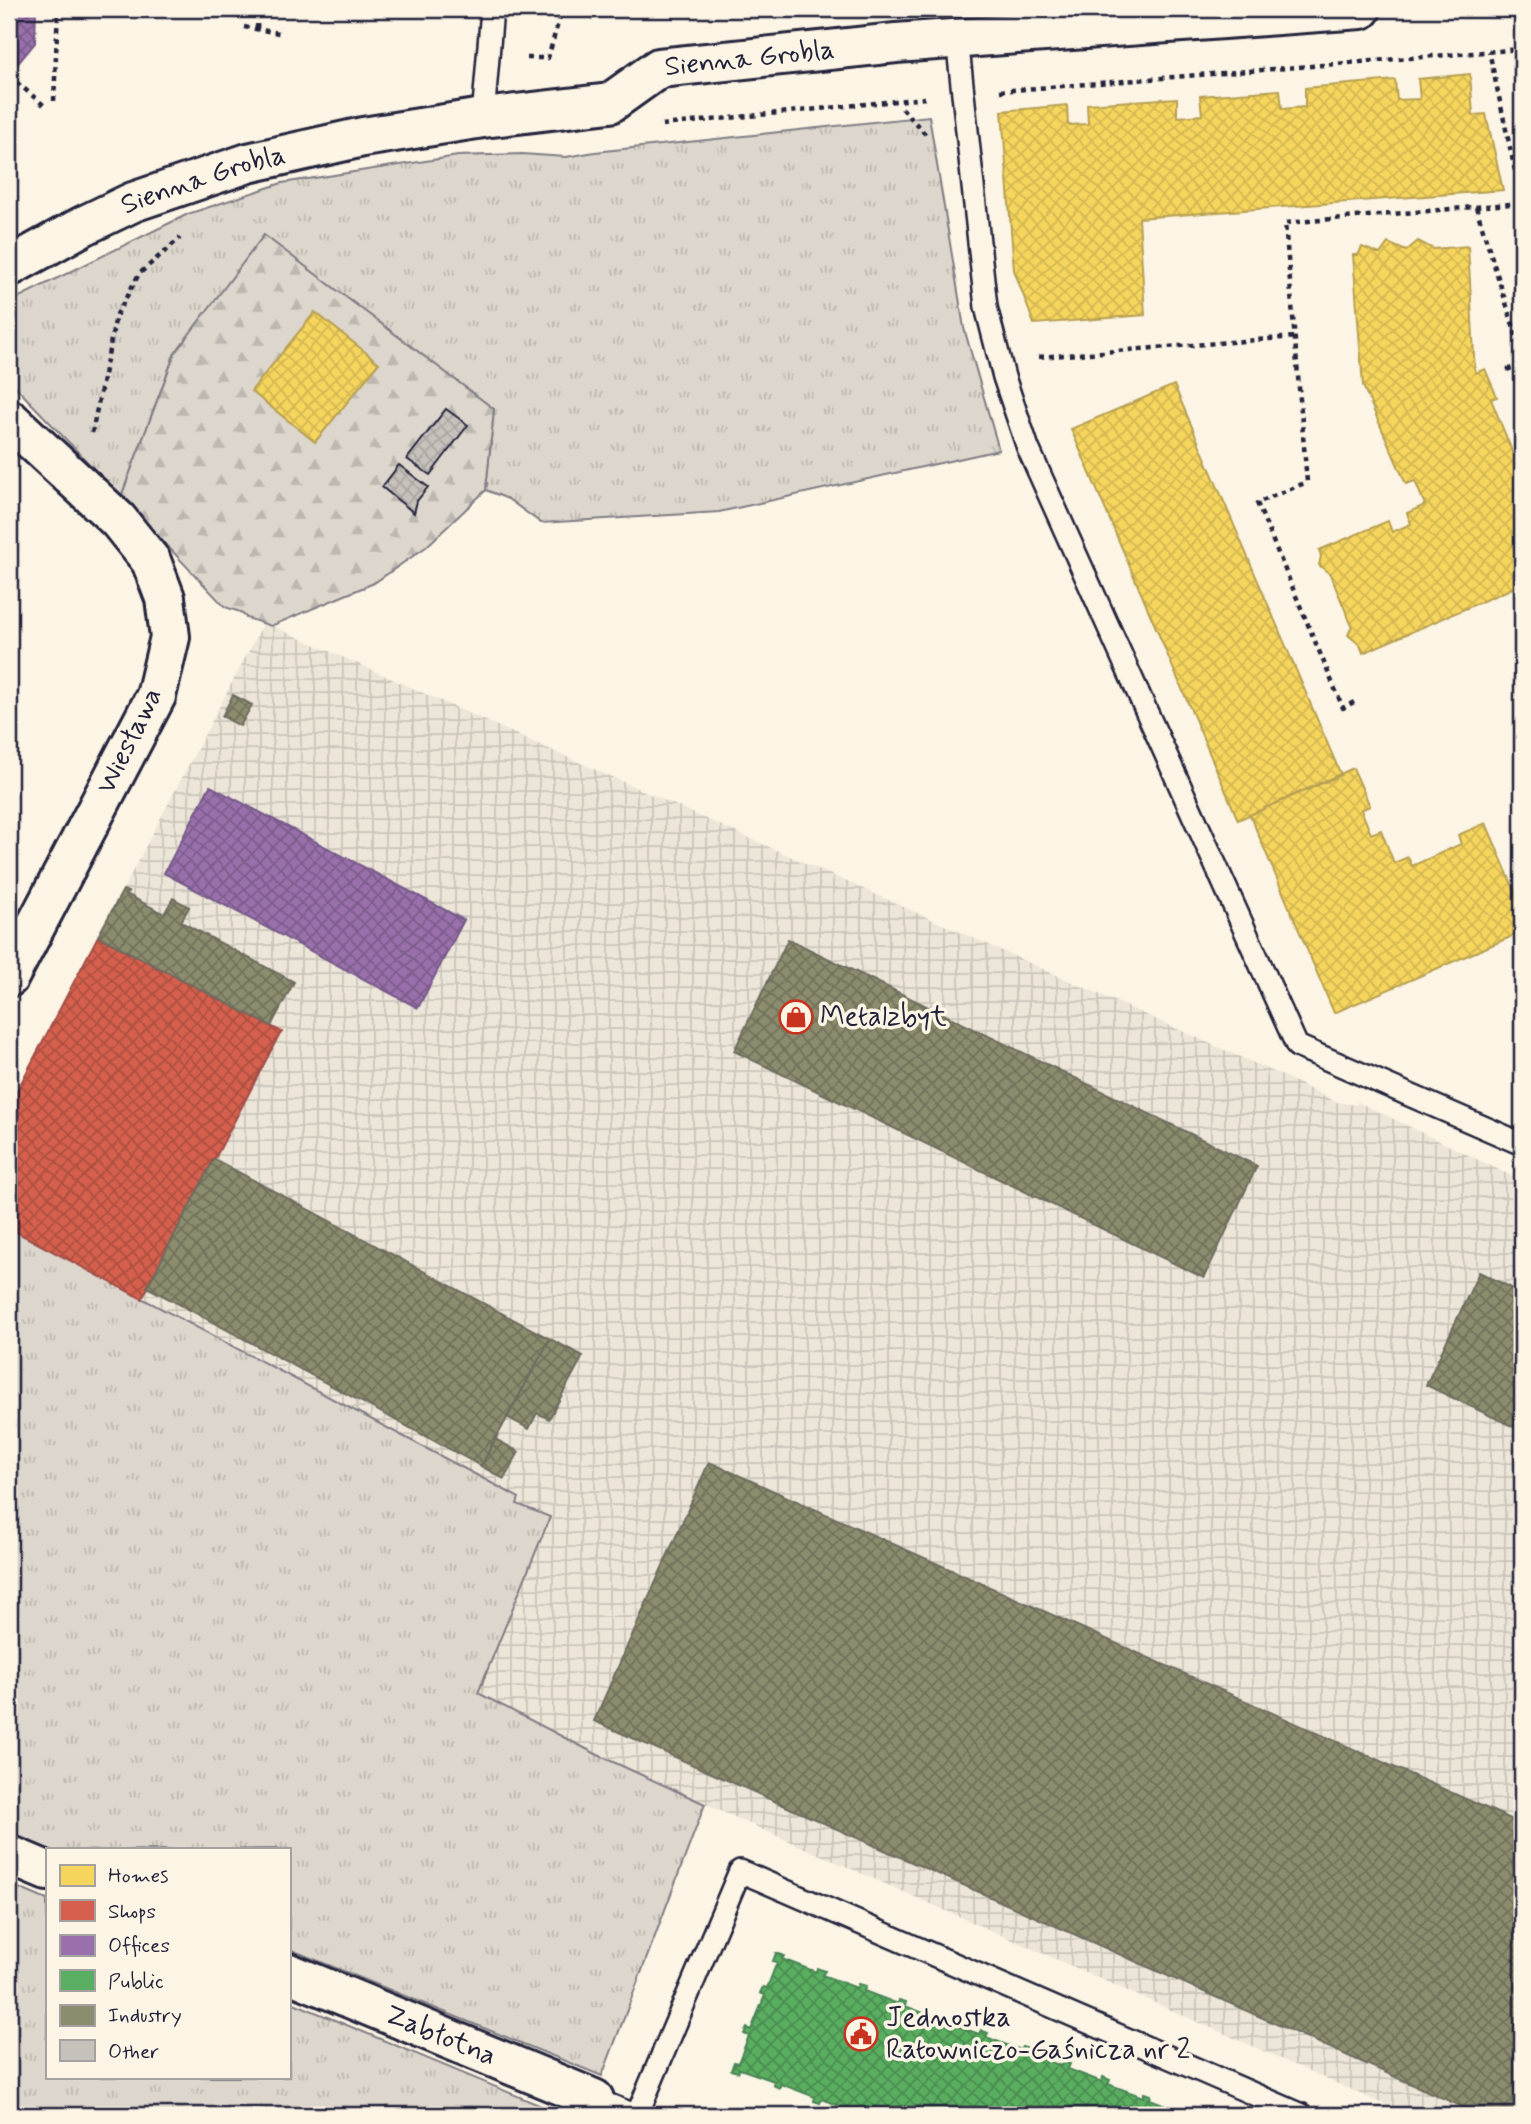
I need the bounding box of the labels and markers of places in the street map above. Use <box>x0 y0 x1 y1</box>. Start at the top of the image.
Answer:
shop icon: Metalzbyt <box>777 998 815 1036</box>
place label: Metalzbyt <box>820 999 947 1036</box>
place label: Jednostka Ratowniczo-Gaśnicza nr 2 <box>886 2000 1190 2069</box>
public building icon: Jednostka Ratowniczo-Gaśnicza nr 2 <box>842 2015 880 2053</box>

